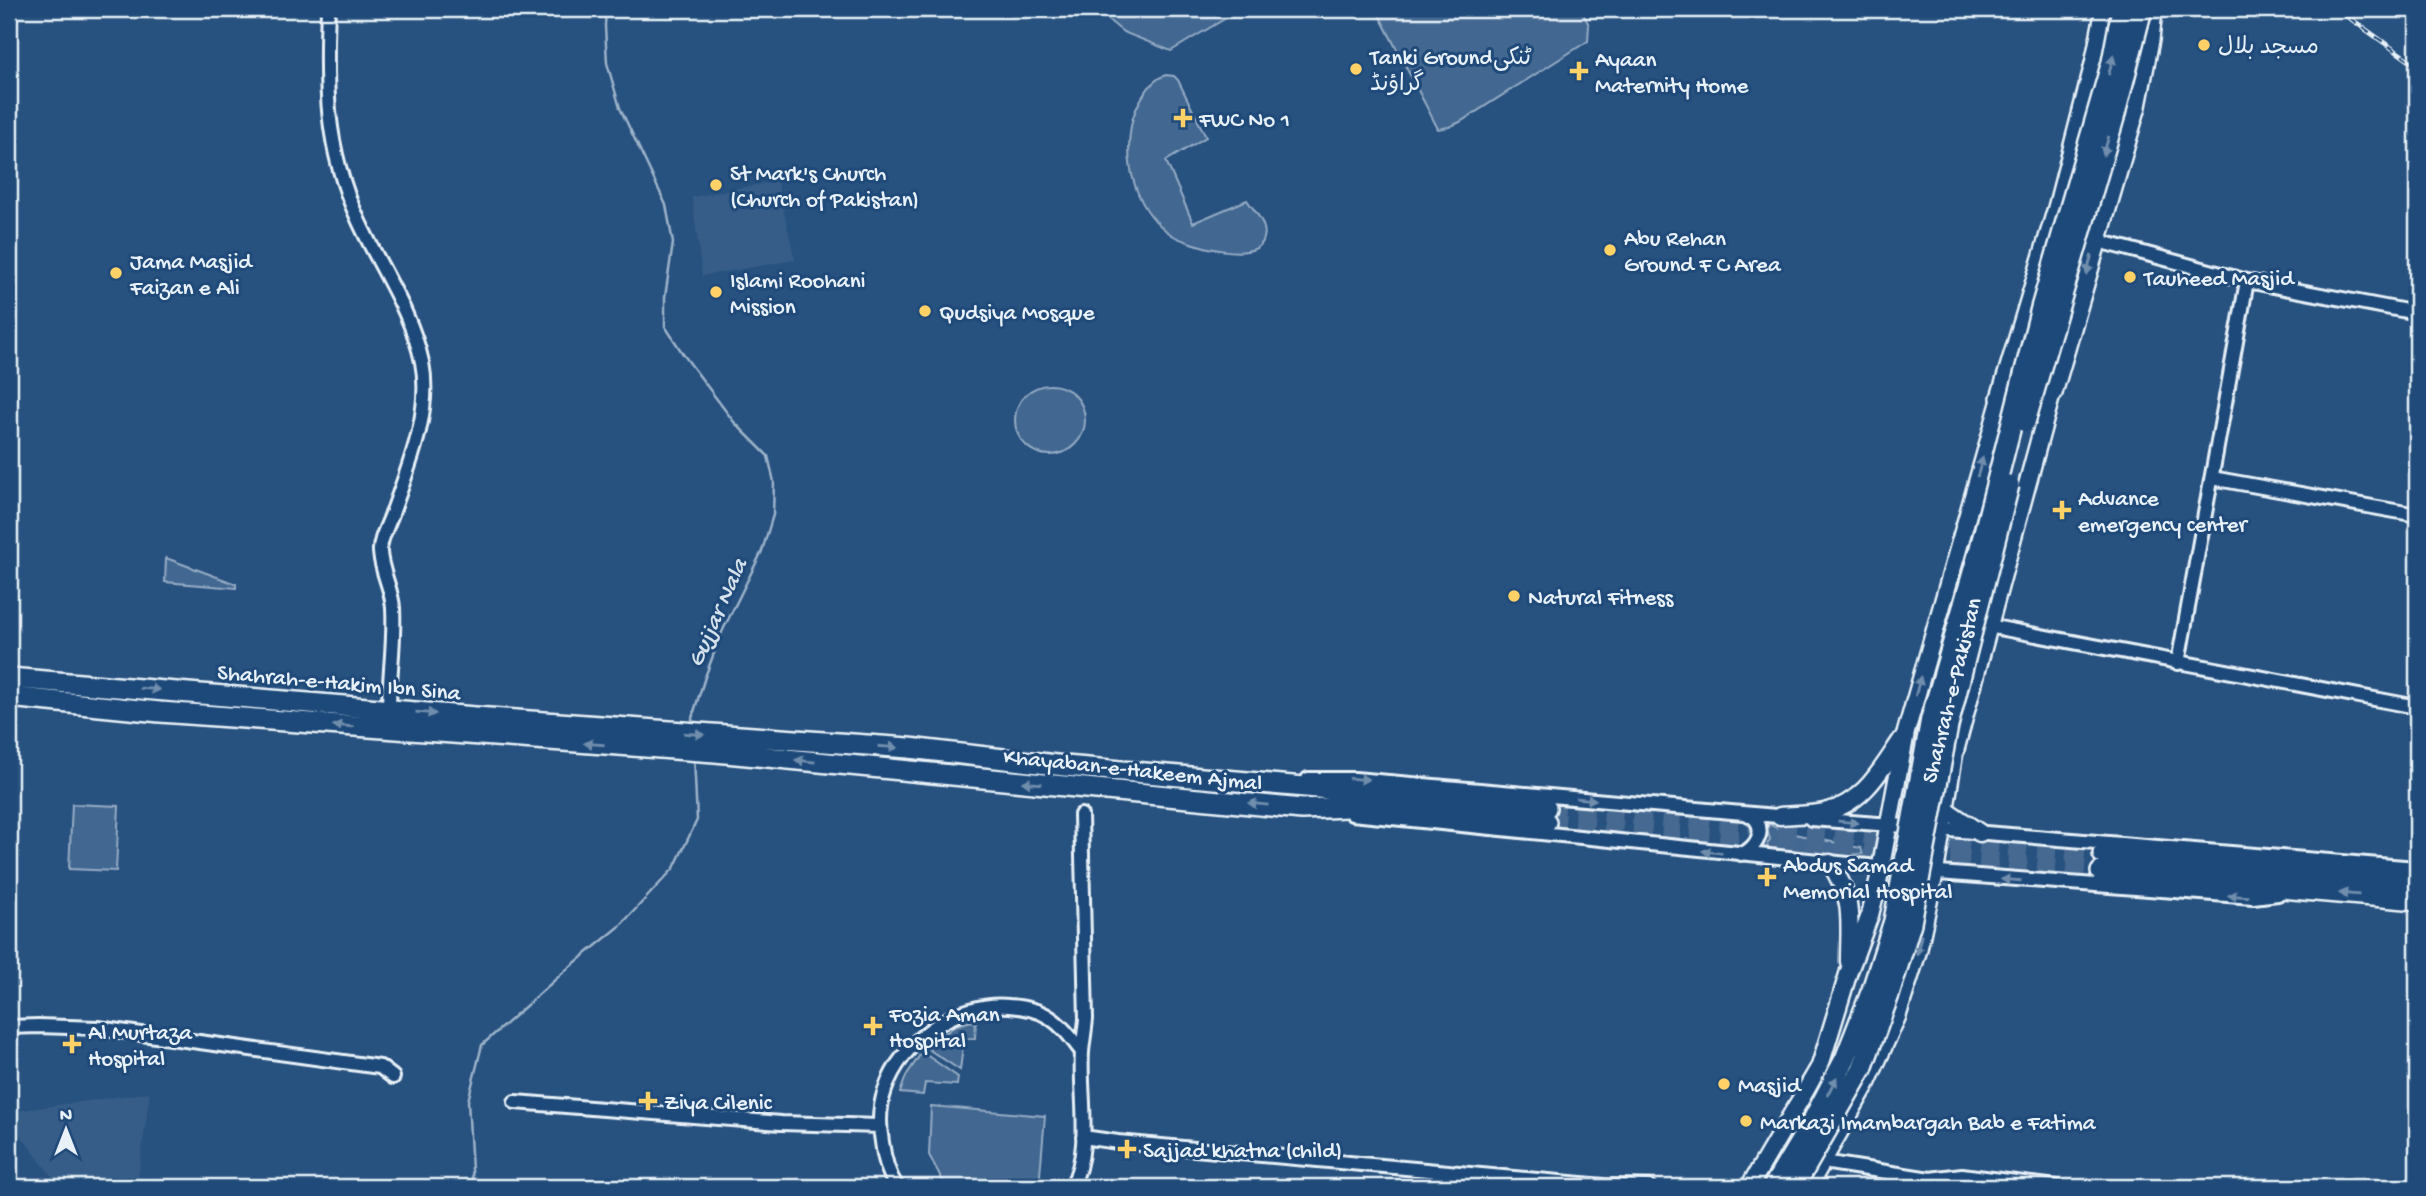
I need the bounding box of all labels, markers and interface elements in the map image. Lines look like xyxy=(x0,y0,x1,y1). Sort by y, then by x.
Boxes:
place label: مسجد بلال xyxy=(2218,35,2319,62)
marker: مسجد بلال xyxy=(2196,37,2212,53)
place label: Tanki Groundٹنکی گراؤنڈ xyxy=(1368,46,1532,99)
place label: Ayaan Maternity Home xyxy=(1595,48,1750,101)
one-way arrow xyxy=(2106,54,2117,76)
marker: Tanki Groundٹنکی گراؤنڈ xyxy=(1348,61,1364,77)
marker: Ayaan Maternity Home xyxy=(1569,61,1589,81)
marker: FWC No 1 xyxy=(1173,108,1193,128)
place label: FWC No 1 xyxy=(1198,108,1290,135)
one-way arrow xyxy=(2100,136,2110,157)
place label: St Mark's Church (Church of Pakistan) xyxy=(730,162,919,215)
marker: St Mark's Church (Church of Pakistan) xyxy=(708,177,724,193)
place label: Abu Rehan Ground F C Area xyxy=(1624,227,1782,280)
marker: Abu Rehan Ground F C Area xyxy=(1602,242,1618,258)
place label: Jama Masjid Faizan e Ali xyxy=(129,250,253,303)
one-way arrow xyxy=(2083,254,2094,276)
marker: Jama Masjid Faizan e Ali xyxy=(108,265,124,281)
place label: Tauheed Masjid xyxy=(2142,267,2295,294)
place label: Islami Roohani Mission xyxy=(730,269,866,322)
marker: Tauheed Masjid xyxy=(2122,269,2138,285)
marker: Islami Roohani Mission xyxy=(708,284,724,300)
place label: Qudsiya Mosque xyxy=(939,301,1096,328)
marker: Qudsiya Mosque xyxy=(917,303,933,319)
one-way arrow xyxy=(1976,457,1986,478)
place label: Advance emergency center xyxy=(2078,487,2249,540)
marker: Advance emergency center xyxy=(2052,500,2072,520)
water label: Gujjar Nala xyxy=(682,553,757,672)
place label: Natural Fitness xyxy=(1528,586,1674,613)
marker: Natural Fitness xyxy=(1506,588,1522,604)
street label: Shahrah-e-Pakistan xyxy=(1917,595,1989,786)
street label: Shahrah-e-Hakim Ibn Sina xyxy=(216,660,463,709)
one-way arrow xyxy=(1913,675,1924,697)
one-way arrow xyxy=(139,684,161,695)
one-way arrow xyxy=(415,707,437,718)
one-way arrow xyxy=(332,720,354,731)
one-way arrow xyxy=(683,728,705,739)
one-way arrow xyxy=(583,738,605,749)
one-way arrow xyxy=(878,741,900,752)
street label: Khayaban-e-Hakeem Ajmal xyxy=(1002,744,1263,799)
one-way arrow xyxy=(794,755,816,766)
one-way arrow xyxy=(1348,774,1370,785)
one-way arrow xyxy=(1020,777,1042,788)
one-way arrow xyxy=(1575,794,1597,805)
one-way arrow xyxy=(1247,799,1269,810)
one-way arrow xyxy=(1837,817,1859,828)
one-way arrow xyxy=(1700,846,1722,857)
place label: Abdus Samad Memorial Hospital xyxy=(1783,854,1953,907)
marker: Abdus Samad Memorial Hospital xyxy=(1757,867,1777,887)
one-way arrow xyxy=(2000,874,2022,885)
one-way arrow xyxy=(2338,888,2360,899)
one-way arrow xyxy=(2227,890,2249,901)
one-way arrow xyxy=(1914,934,1925,956)
place label: Fozia Aman Hospital xyxy=(888,1003,1000,1056)
marker: Fozia Aman Hospital xyxy=(863,1016,883,1036)
place label: Al Murtaza Hospital xyxy=(88,1021,193,1074)
marker: Al Murtaza Hospital xyxy=(62,1034,82,1054)
place label: Masjid xyxy=(1738,1074,1802,1101)
marker: Masjid xyxy=(1716,1076,1732,1092)
one-way arrow xyxy=(1826,1076,1837,1096)
marker: Ziya Cilenic xyxy=(638,1091,658,1111)
place label: Ziya Cilenic xyxy=(664,1091,773,1118)
north arrow xyxy=(32,1094,102,1164)
text: N xyxy=(60,1105,72,1128)
place label: Markazi Imambargah Bab e Fatima xyxy=(1760,1111,2097,1138)
marker: Markazi Imambargah Bab e Fatima xyxy=(1738,1113,1754,1129)
marker: Sajjad khatna (child) xyxy=(1117,1139,1137,1159)
place label: Sajjad khatna (child) xyxy=(1143,1139,1342,1166)

